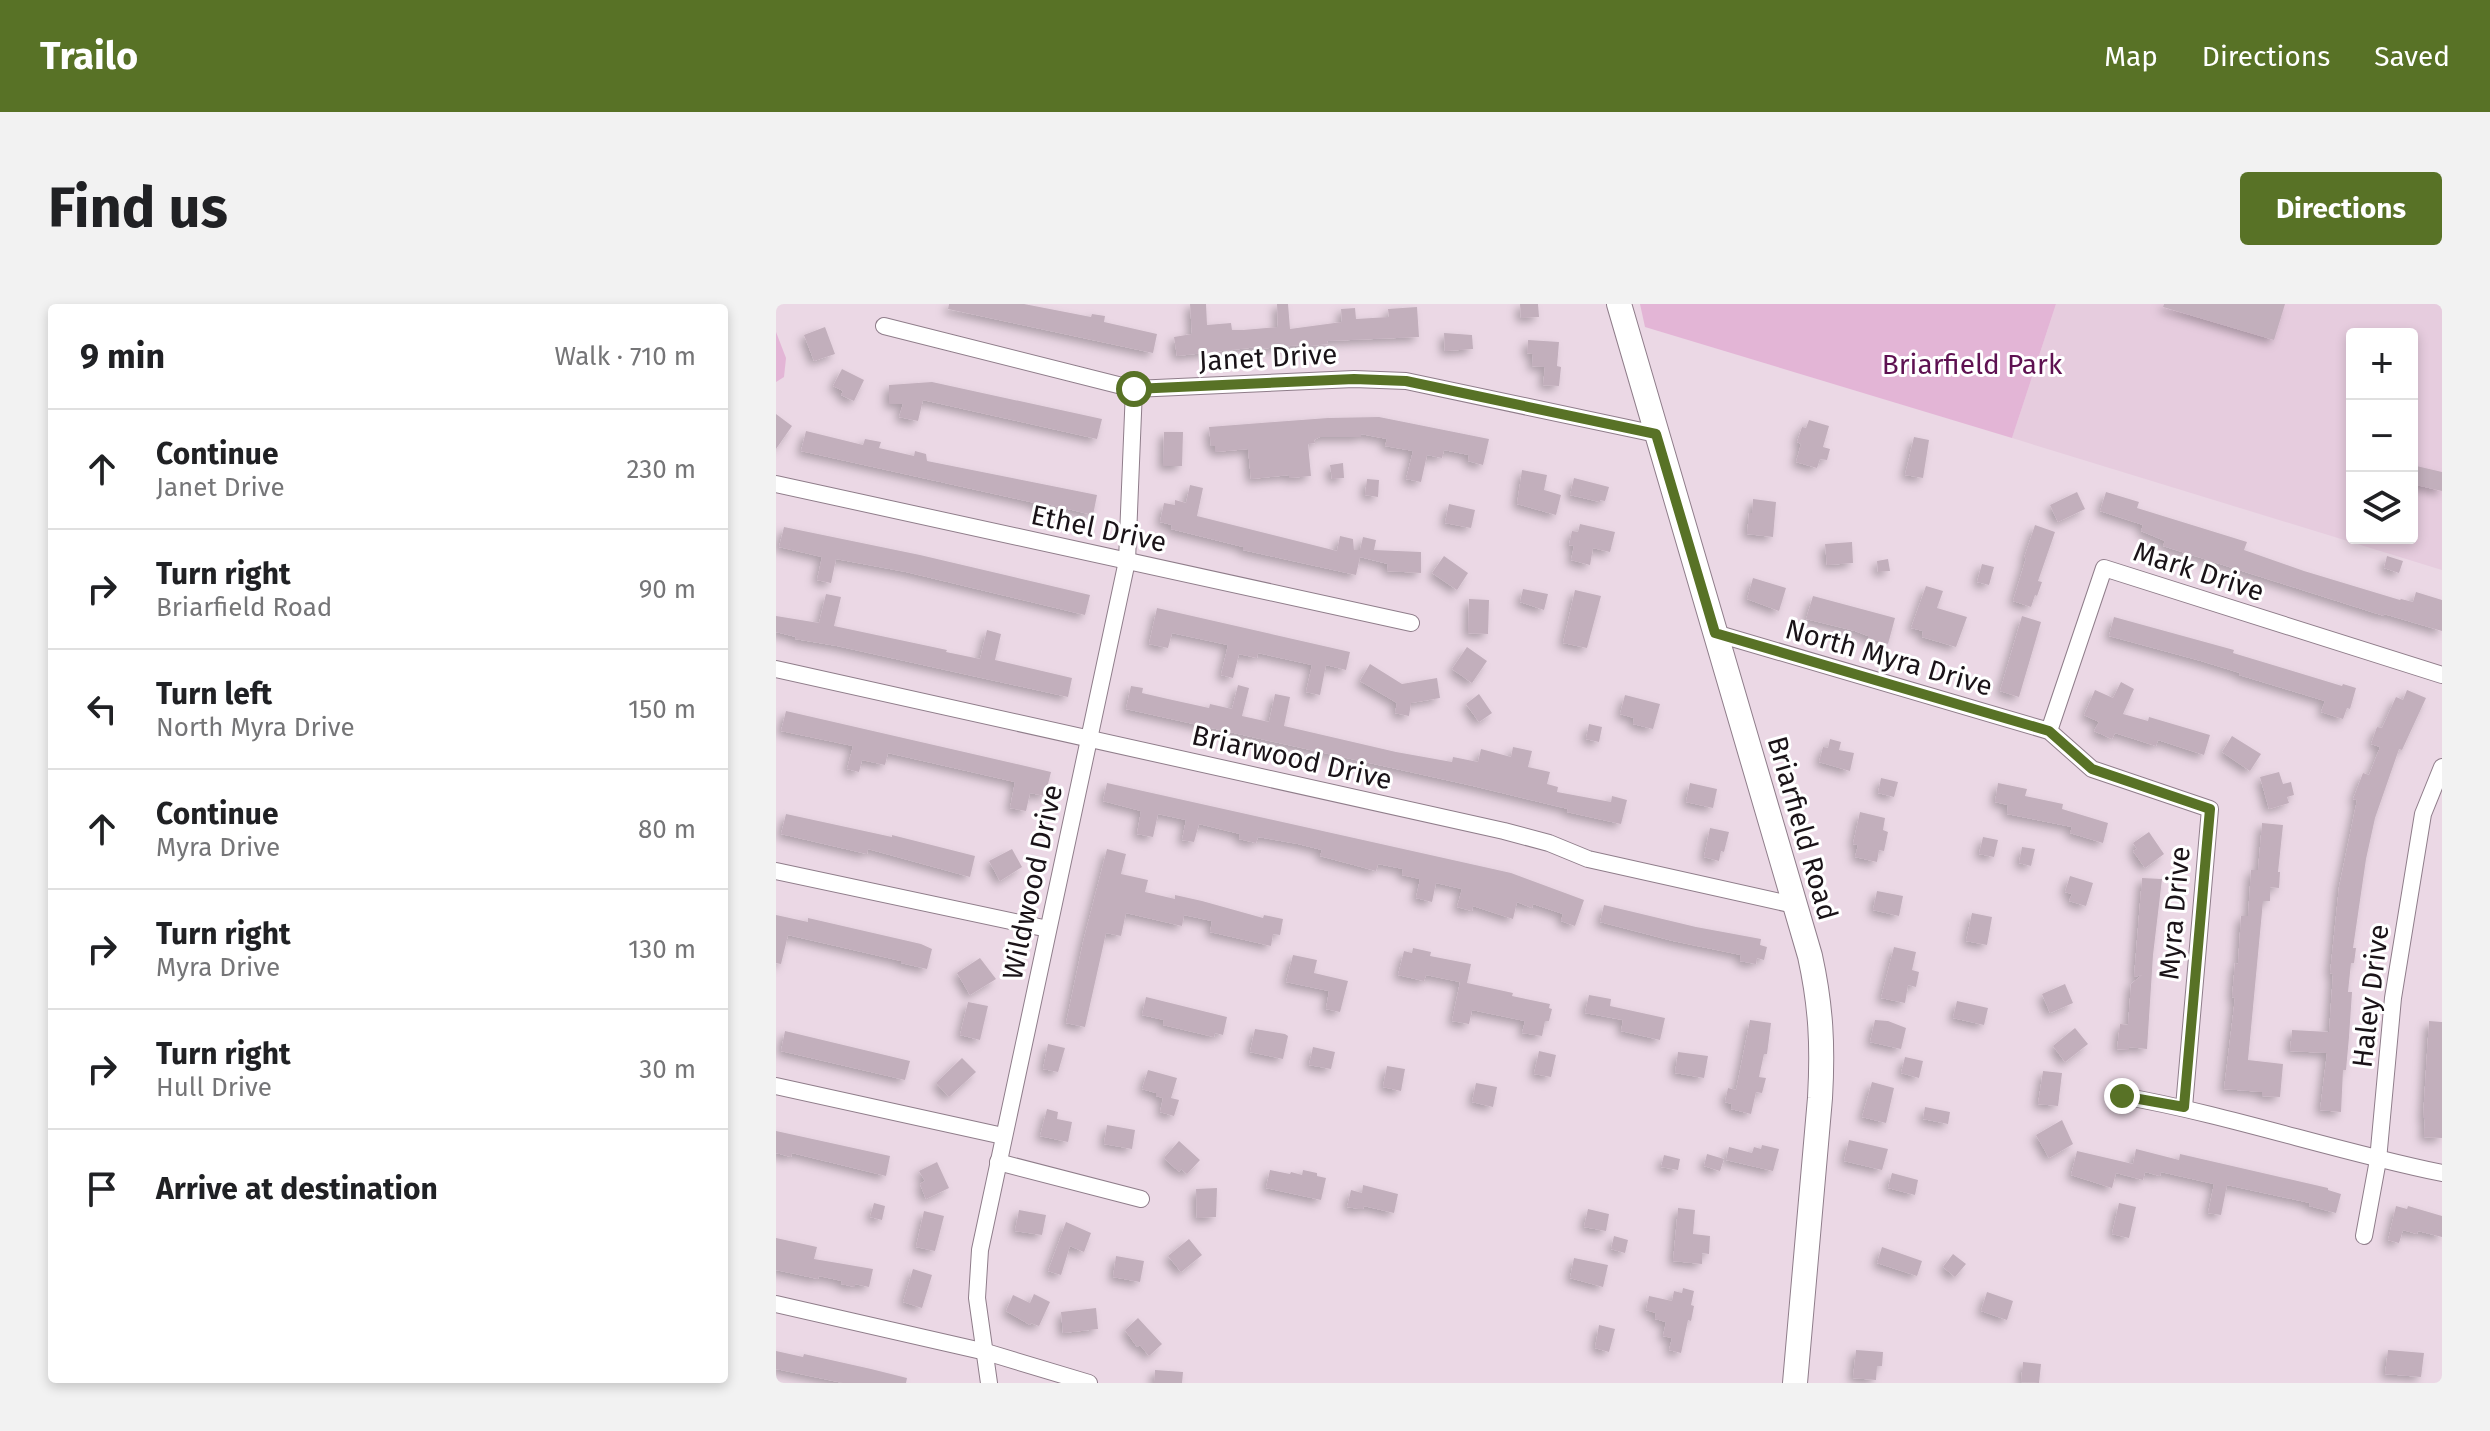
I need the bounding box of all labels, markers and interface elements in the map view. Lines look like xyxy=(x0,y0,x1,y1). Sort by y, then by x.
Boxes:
text: Trailo xyxy=(40,33,138,79)
text: Map xyxy=(2104,40,2158,73)
text: Directions xyxy=(2202,40,2330,73)
text: Saved xyxy=(2374,40,2450,73)
button: Directions xyxy=(2240,172,2442,245)
text: Find us xyxy=(48,175,228,242)
map controls xyxy=(2346,328,2418,544)
button: + xyxy=(2346,328,2418,400)
text: 9 min xyxy=(80,336,165,377)
street label: Janet Drive xyxy=(1198,337,1338,378)
text: Walk · 710 m xyxy=(554,341,696,372)
park label: Briarfield Park xyxy=(1882,348,2063,381)
route start xyxy=(1116,371,1152,407)
button: − xyxy=(2346,400,2418,472)
text: Continue xyxy=(156,436,279,472)
icon: ahead xyxy=(80,447,124,491)
text: 230 m xyxy=(627,454,696,485)
text: Janet Drive xyxy=(156,472,285,503)
button: layers xyxy=(2346,472,2418,544)
street label: Ethel Drive xyxy=(1028,498,1170,559)
street label: Mark Drive xyxy=(2129,535,2268,608)
text: Turn right xyxy=(156,556,291,592)
icon: right xyxy=(80,567,124,611)
text: 90 m xyxy=(639,574,696,605)
text: Briarfield Road xyxy=(156,592,332,623)
street label: North Myra Drive xyxy=(1781,612,1996,703)
text: Turn left xyxy=(156,676,272,712)
icon: left xyxy=(80,687,124,731)
text: 150 m xyxy=(628,694,696,725)
text: North Myra Drive xyxy=(156,712,355,743)
street label: Briarwood Drive xyxy=(1189,718,1395,797)
street label: Briarfield Road xyxy=(1760,732,1845,924)
street label: Wildwood Drive xyxy=(996,782,1069,983)
text: Continue xyxy=(156,796,279,832)
icon: ahead xyxy=(80,807,124,851)
text: 80 m xyxy=(638,814,696,845)
text: Myra Drive xyxy=(156,832,280,863)
street label: Myra Drive xyxy=(2152,845,2197,981)
text: Turn right xyxy=(156,916,291,952)
street label: Haley Drive xyxy=(2345,923,2396,1070)
icon: right xyxy=(80,927,124,971)
text: 130 m xyxy=(628,934,696,965)
text: Myra Drive xyxy=(156,952,280,983)
text: Turn right xyxy=(156,1036,291,1072)
icon: right xyxy=(80,1047,124,1091)
text: 30 m xyxy=(639,1054,696,1085)
text: Hull Drive xyxy=(156,1072,272,1103)
route end xyxy=(2104,1078,2140,1114)
icon: arrive xyxy=(80,1167,124,1211)
text: Arrive at destination xyxy=(156,1171,438,1207)

